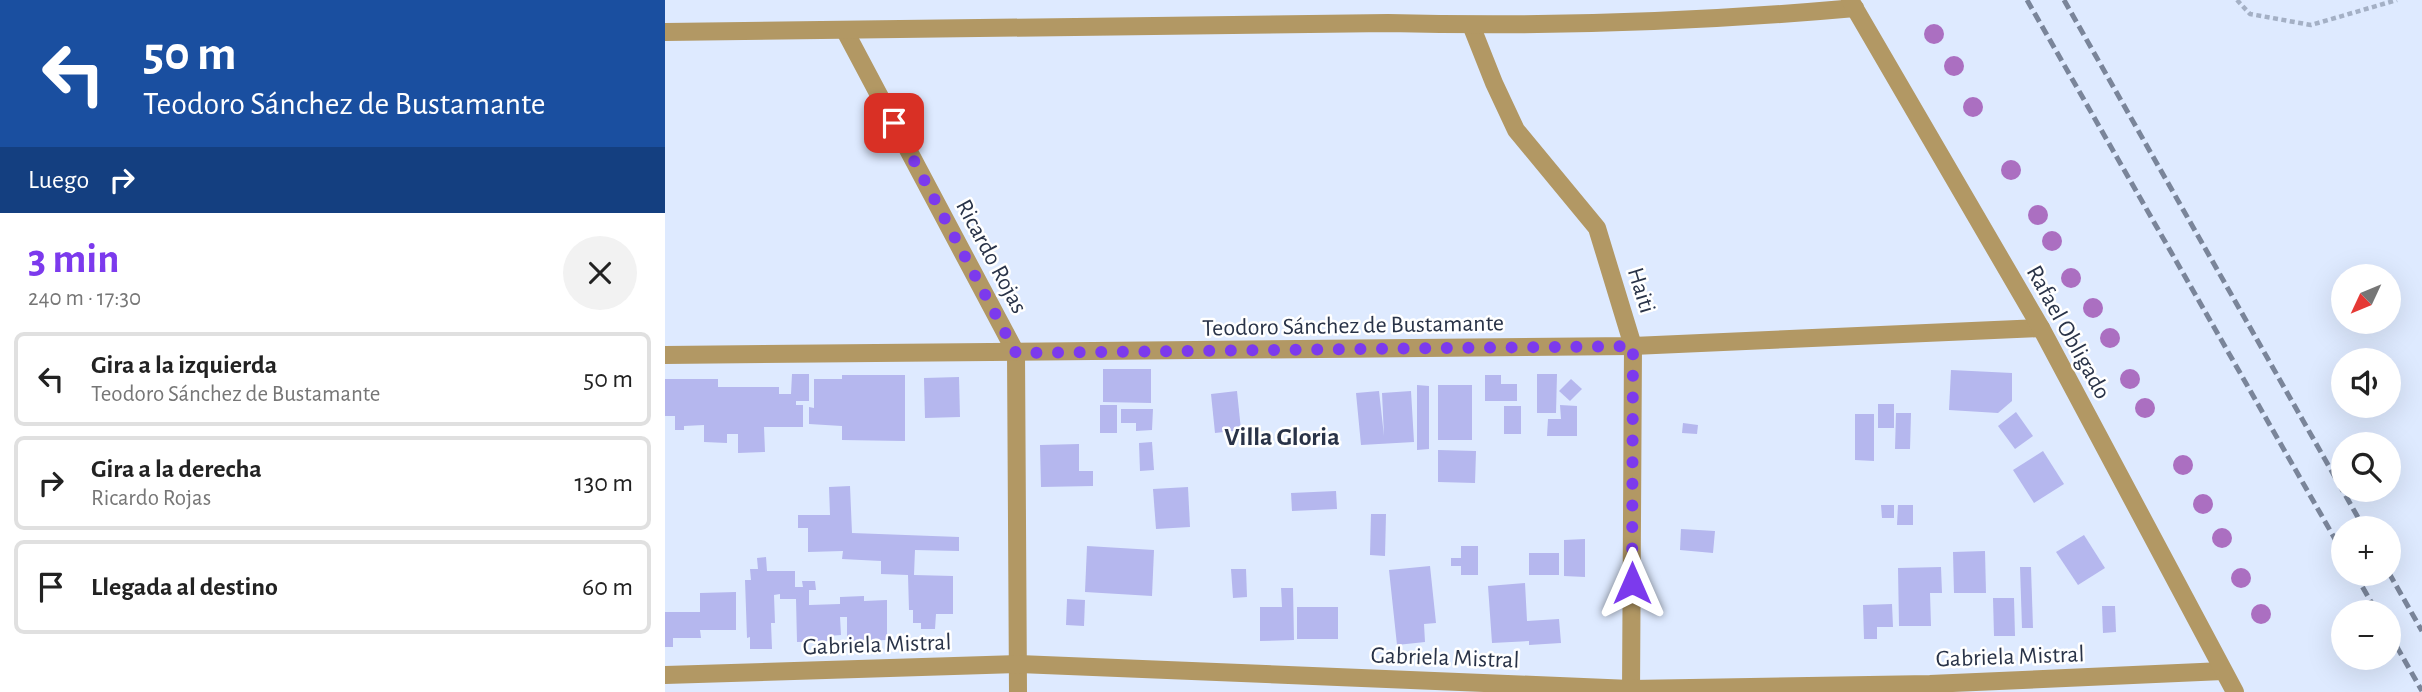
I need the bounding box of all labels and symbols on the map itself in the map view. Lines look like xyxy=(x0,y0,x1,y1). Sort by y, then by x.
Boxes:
pin xyxy=(864,93,924,153)
street label: Ricardo Rojas xyxy=(951,195,1031,317)
street label: Rafael Obligado xyxy=(2022,262,2115,403)
north arrow xyxy=(2331,264,2401,334)
street label: Haiti xyxy=(1623,265,1659,316)
street label: Teodoro Sánchez de Bustamante xyxy=(1202,311,1504,341)
district label: Villa Gloria xyxy=(1224,424,1340,450)
position arrow xyxy=(1595,546,1669,620)
street label: Gabriela Mistral xyxy=(802,630,952,660)
street label: Gabriela Mistral xyxy=(1935,642,2085,672)
street label: Gabriela Mistral xyxy=(1370,643,1520,673)

